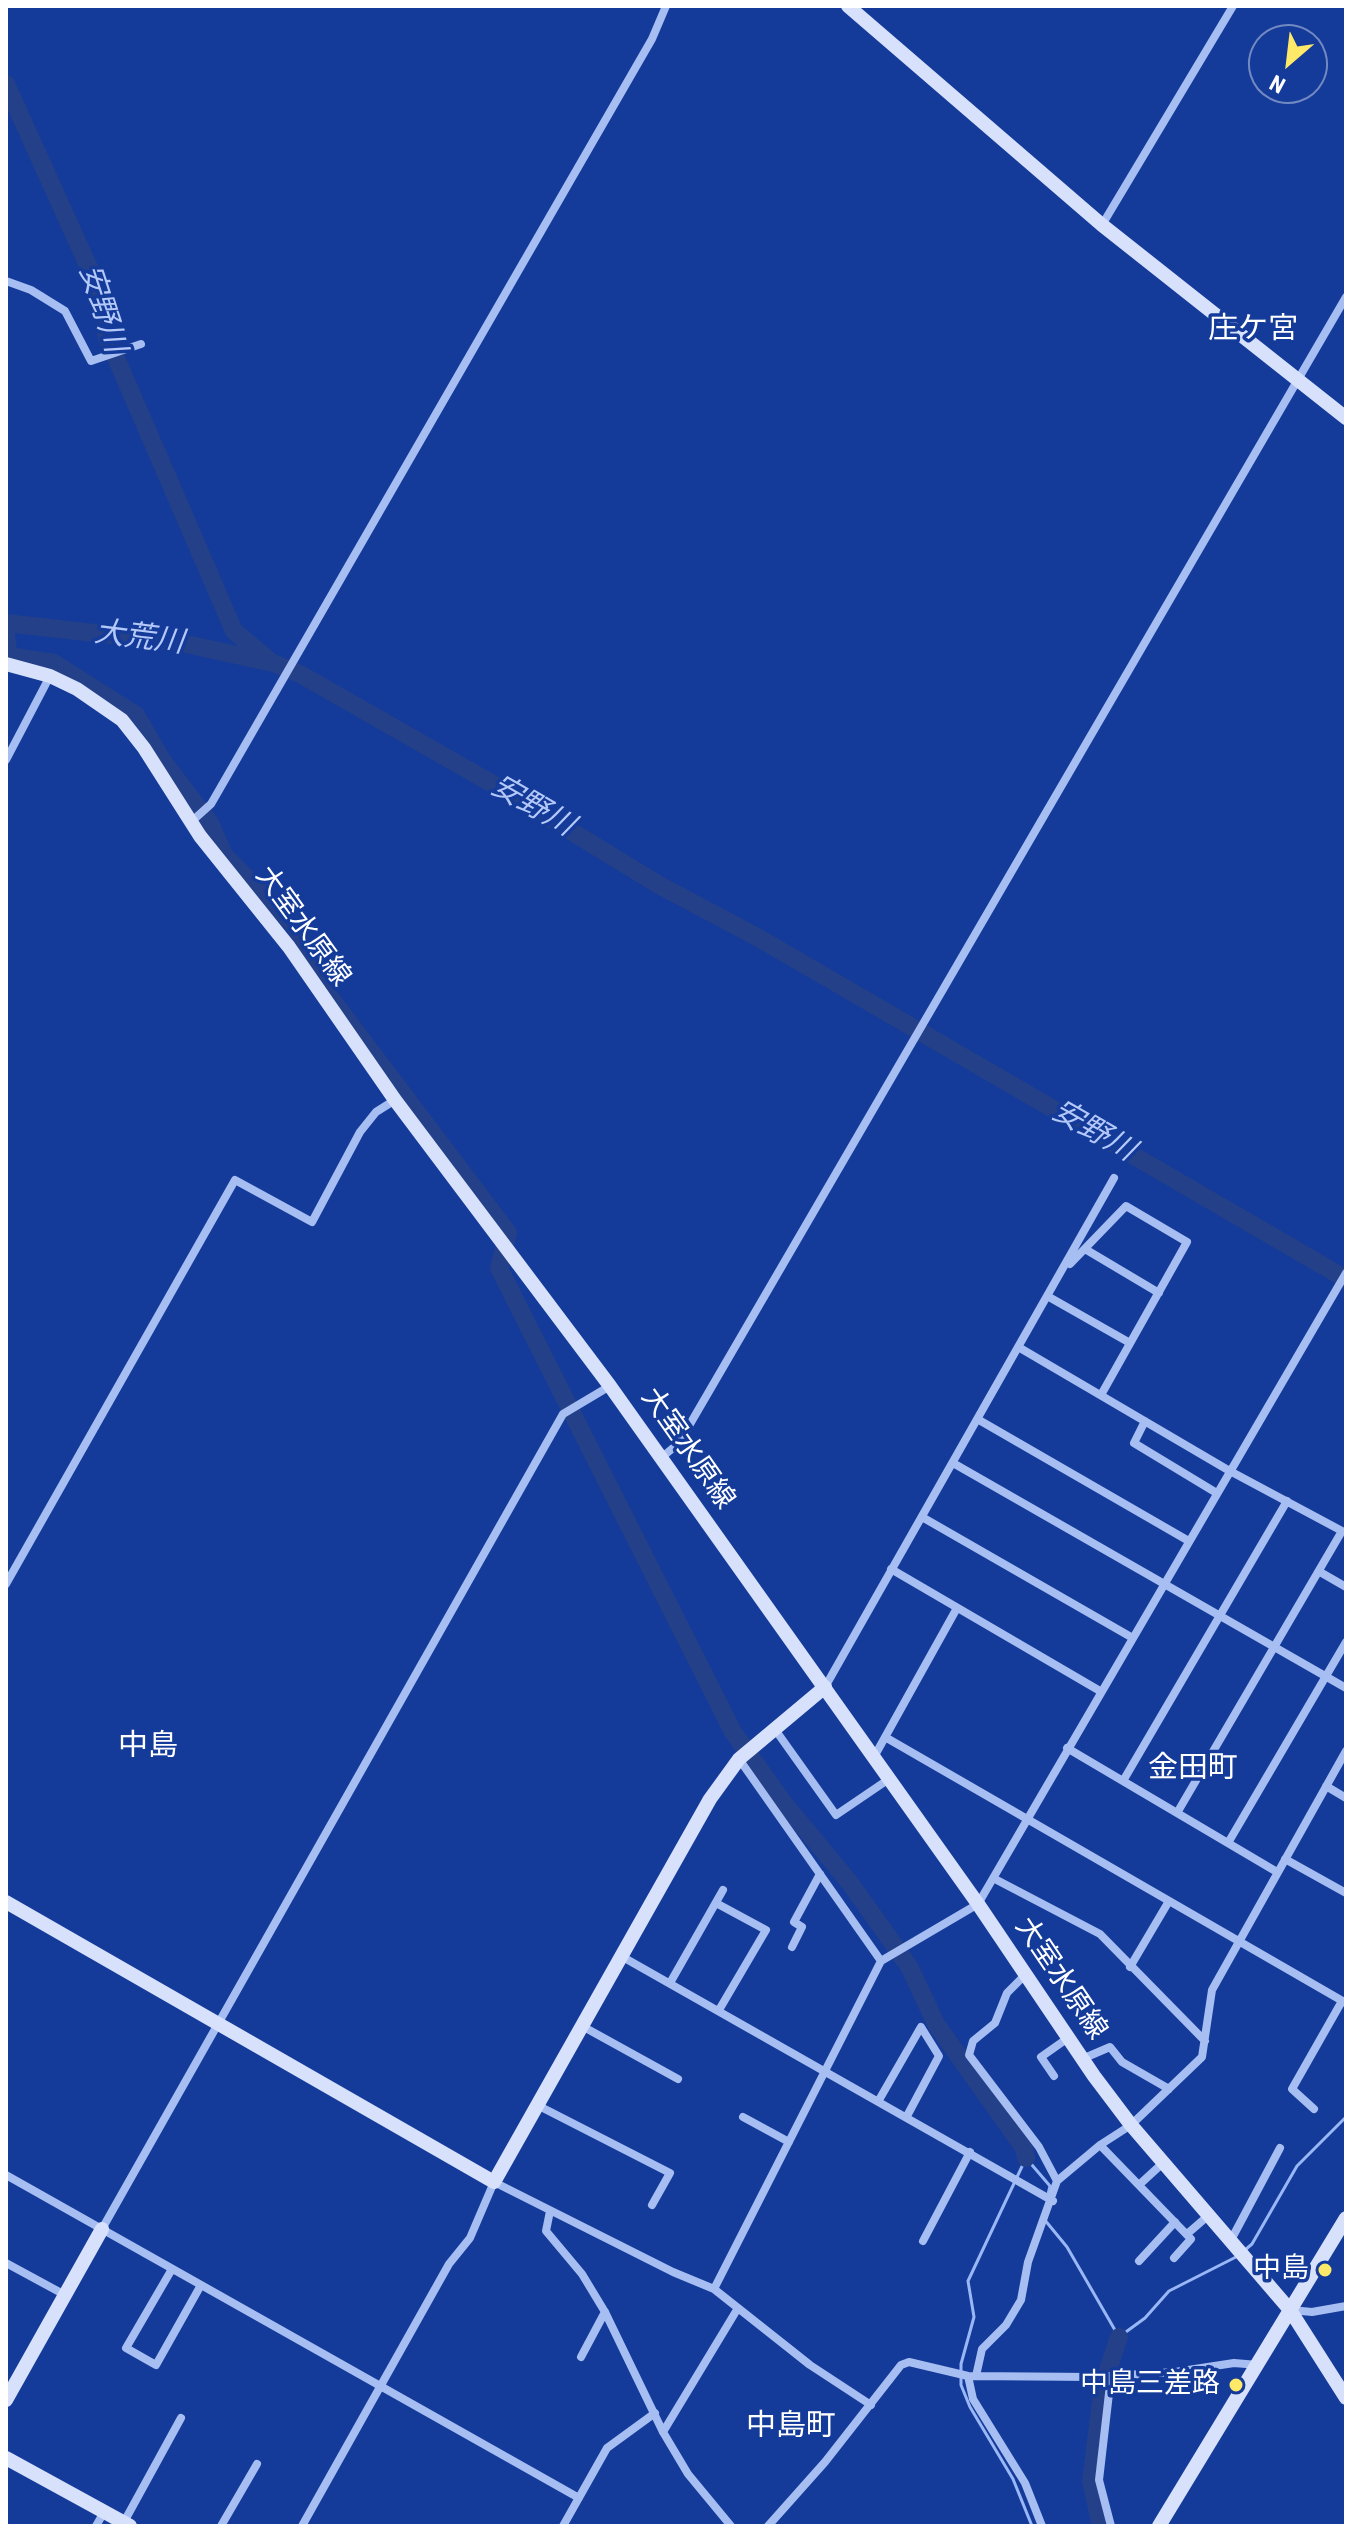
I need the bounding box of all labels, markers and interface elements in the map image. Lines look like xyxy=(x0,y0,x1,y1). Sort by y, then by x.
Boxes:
north arrow xyxy=(1248,24,1328,104)
text: N xyxy=(1266,70,1289,98)
water label: 安野川 xyxy=(70,261,132,357)
district label: 庄ケ宮 xyxy=(1208,312,1298,348)
water label: 大荒川 xyxy=(92,616,186,662)
water label: 安野川 xyxy=(484,769,580,845)
street label: 大室水原線 xyxy=(247,860,357,994)
water label: 安野川 xyxy=(1045,1094,1141,1170)
street label: 大室水原線 xyxy=(633,1382,741,1516)
district label: 中島 xyxy=(118,1729,178,1765)
district label: 金田町 xyxy=(1148,1751,1238,1787)
street label: 大室水原線 xyxy=(1007,1912,1113,2046)
place label: 中島 xyxy=(1253,2253,1309,2287)
marker: 中島 xyxy=(1316,2261,1334,2279)
place label: 中島三差路 xyxy=(1080,2368,1220,2402)
marker: 中島三差路 xyxy=(1227,2376,1245,2394)
district label: 中島町 xyxy=(746,2409,836,2445)

